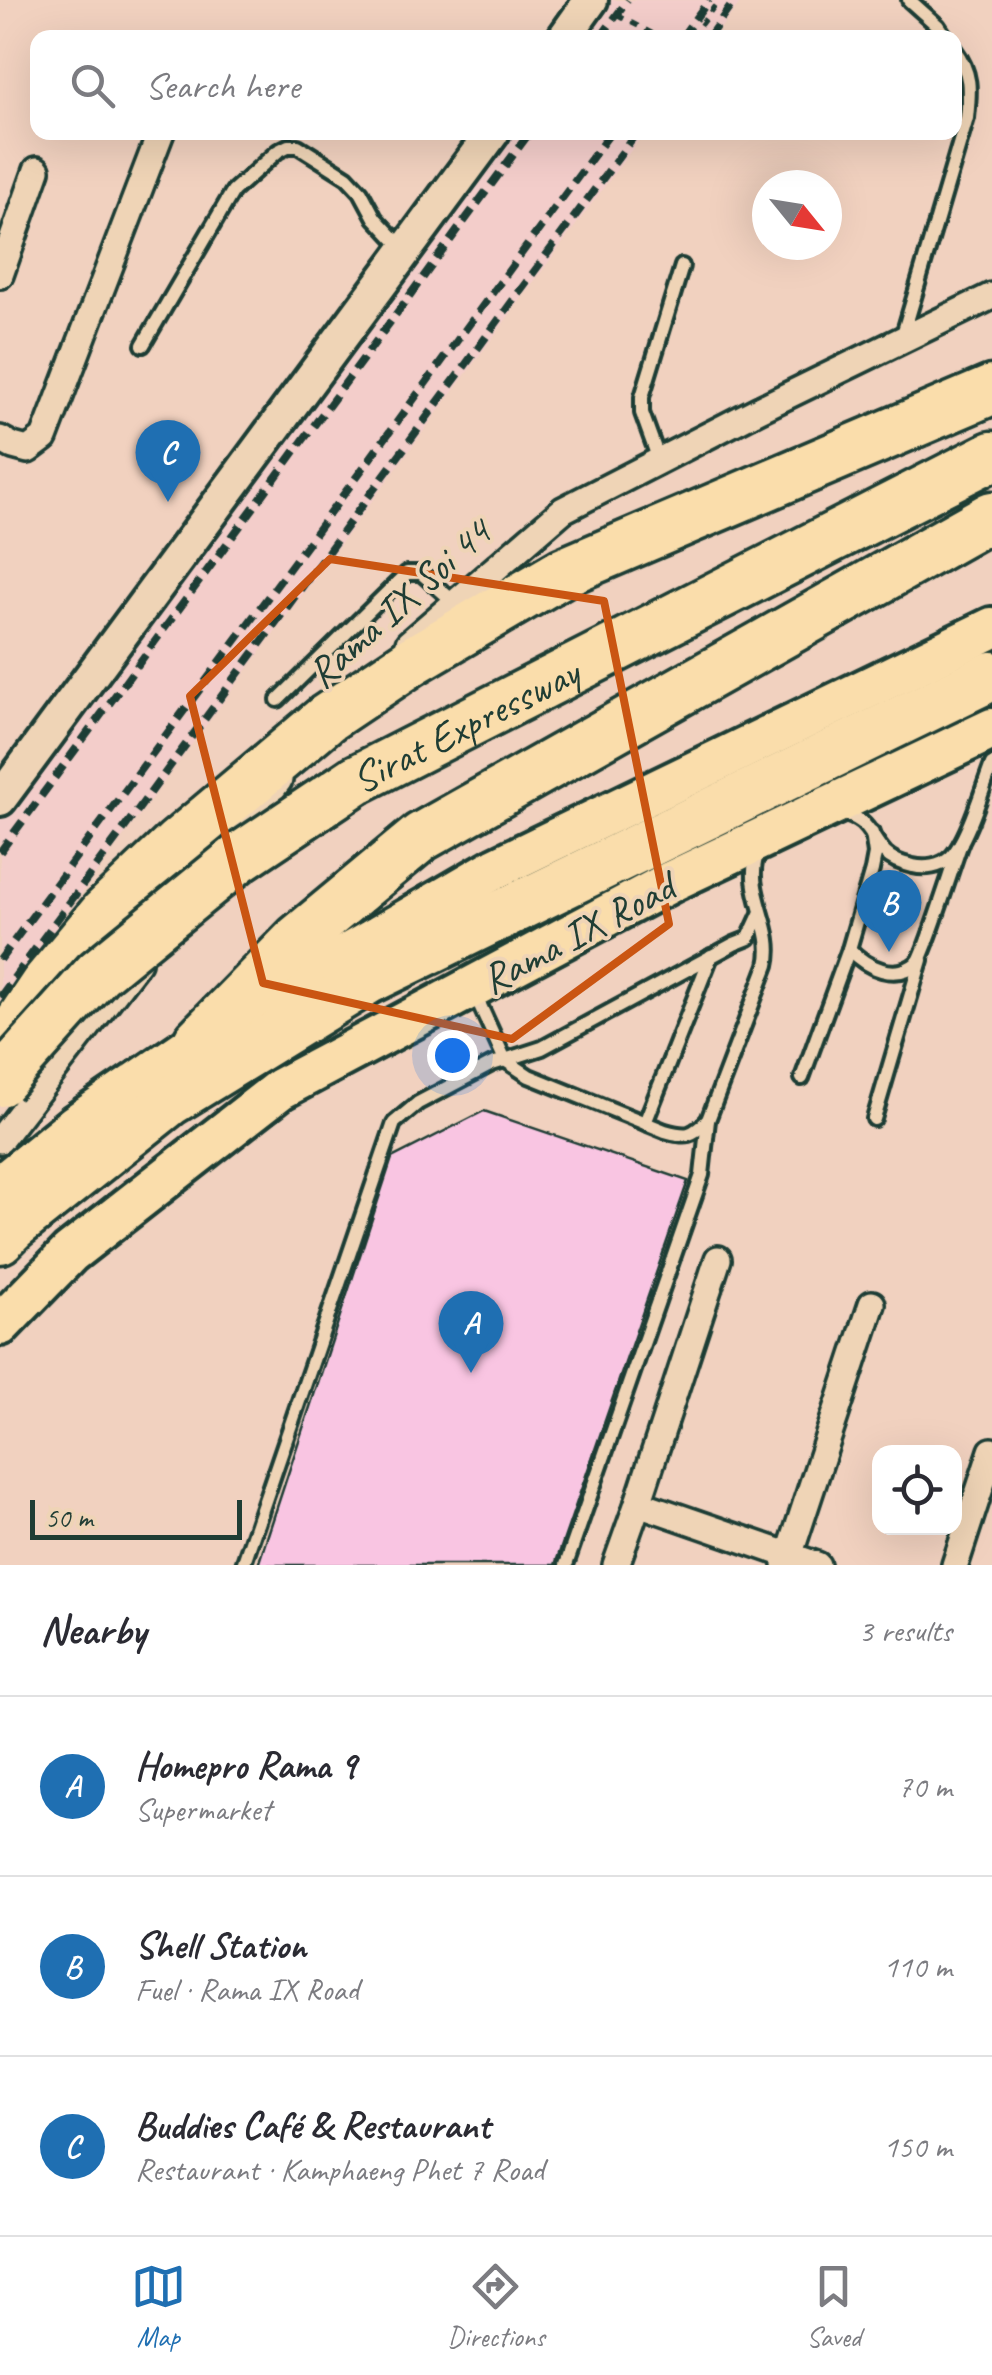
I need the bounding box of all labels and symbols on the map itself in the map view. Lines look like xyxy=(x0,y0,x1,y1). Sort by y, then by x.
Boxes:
north arrow xyxy=(752,170,842,260)
pin: C xyxy=(136,420,200,502)
street label: Rama IX Soi 44 xyxy=(296,504,505,700)
street label: Sirat Expressway xyxy=(343,644,591,806)
street label: Rama IX Road xyxy=(472,857,689,1006)
pin: B xyxy=(856,870,922,952)
your location xyxy=(427,1030,478,1081)
pin: A xyxy=(438,1290,504,1373)
scale bar xyxy=(30,1495,242,1540)

